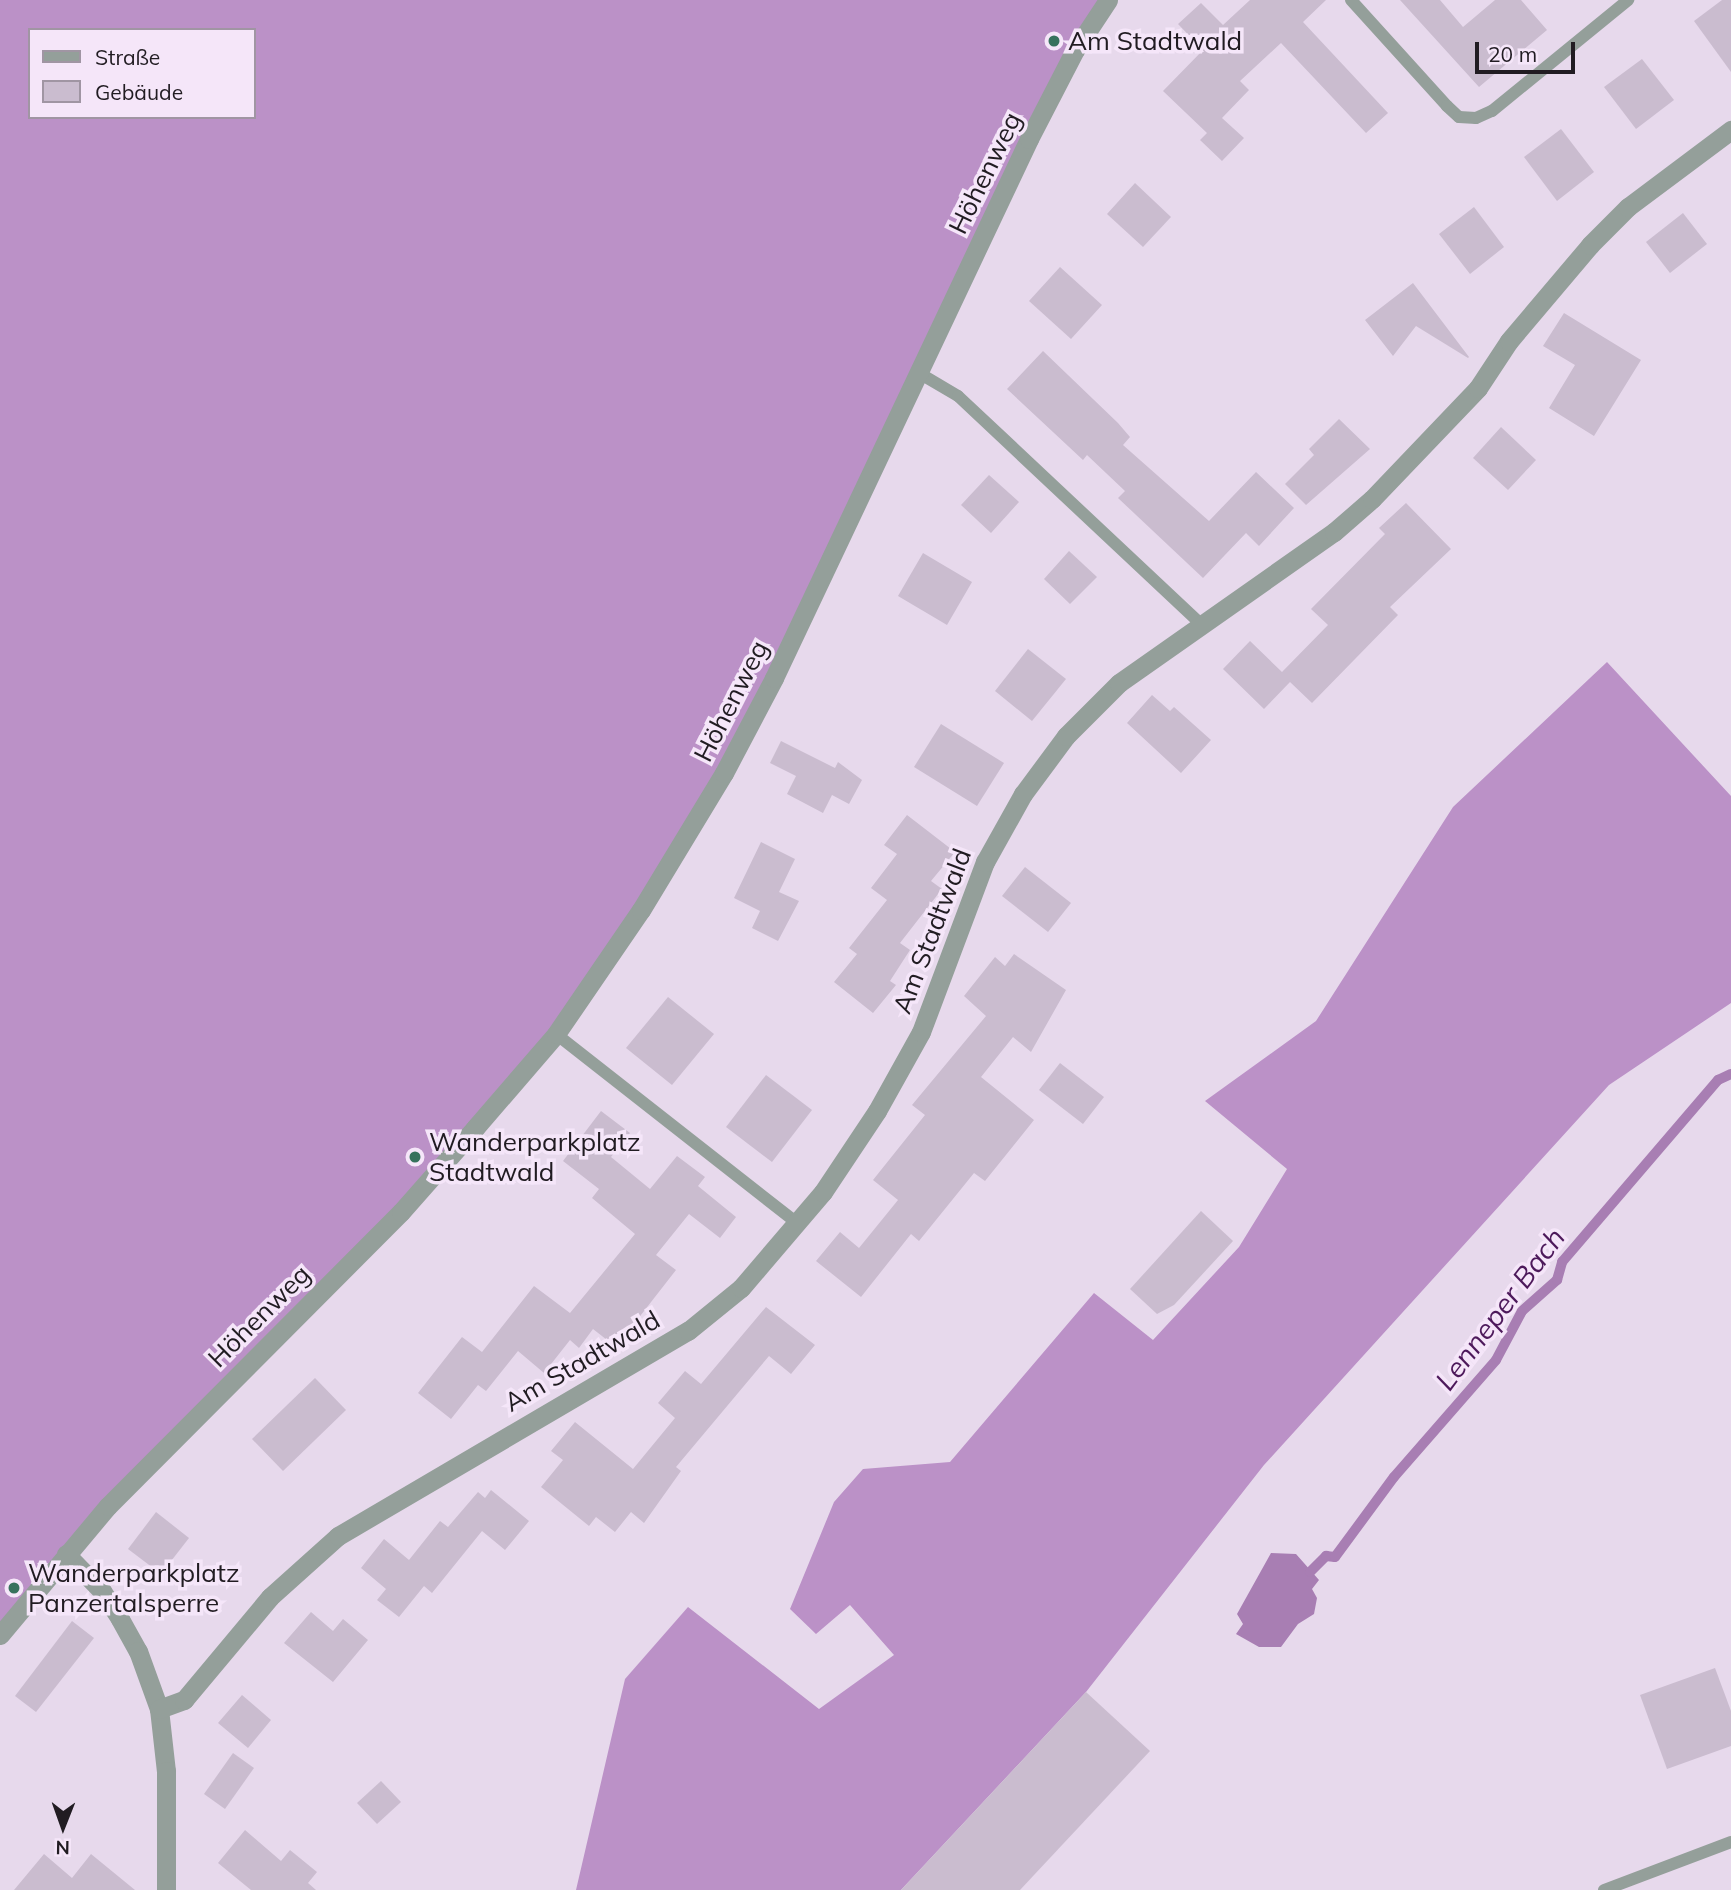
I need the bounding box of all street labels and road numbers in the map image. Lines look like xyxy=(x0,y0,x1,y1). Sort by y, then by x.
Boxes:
street label: Höhenweg xyxy=(942,107,1028,239)
street label: Höhenweg xyxy=(687,635,775,767)
street label: Am Stadtwald xyxy=(886,844,978,1018)
street label: Höhenweg xyxy=(201,1258,317,1374)
street label: Am Stadtwald xyxy=(499,1304,665,1418)

